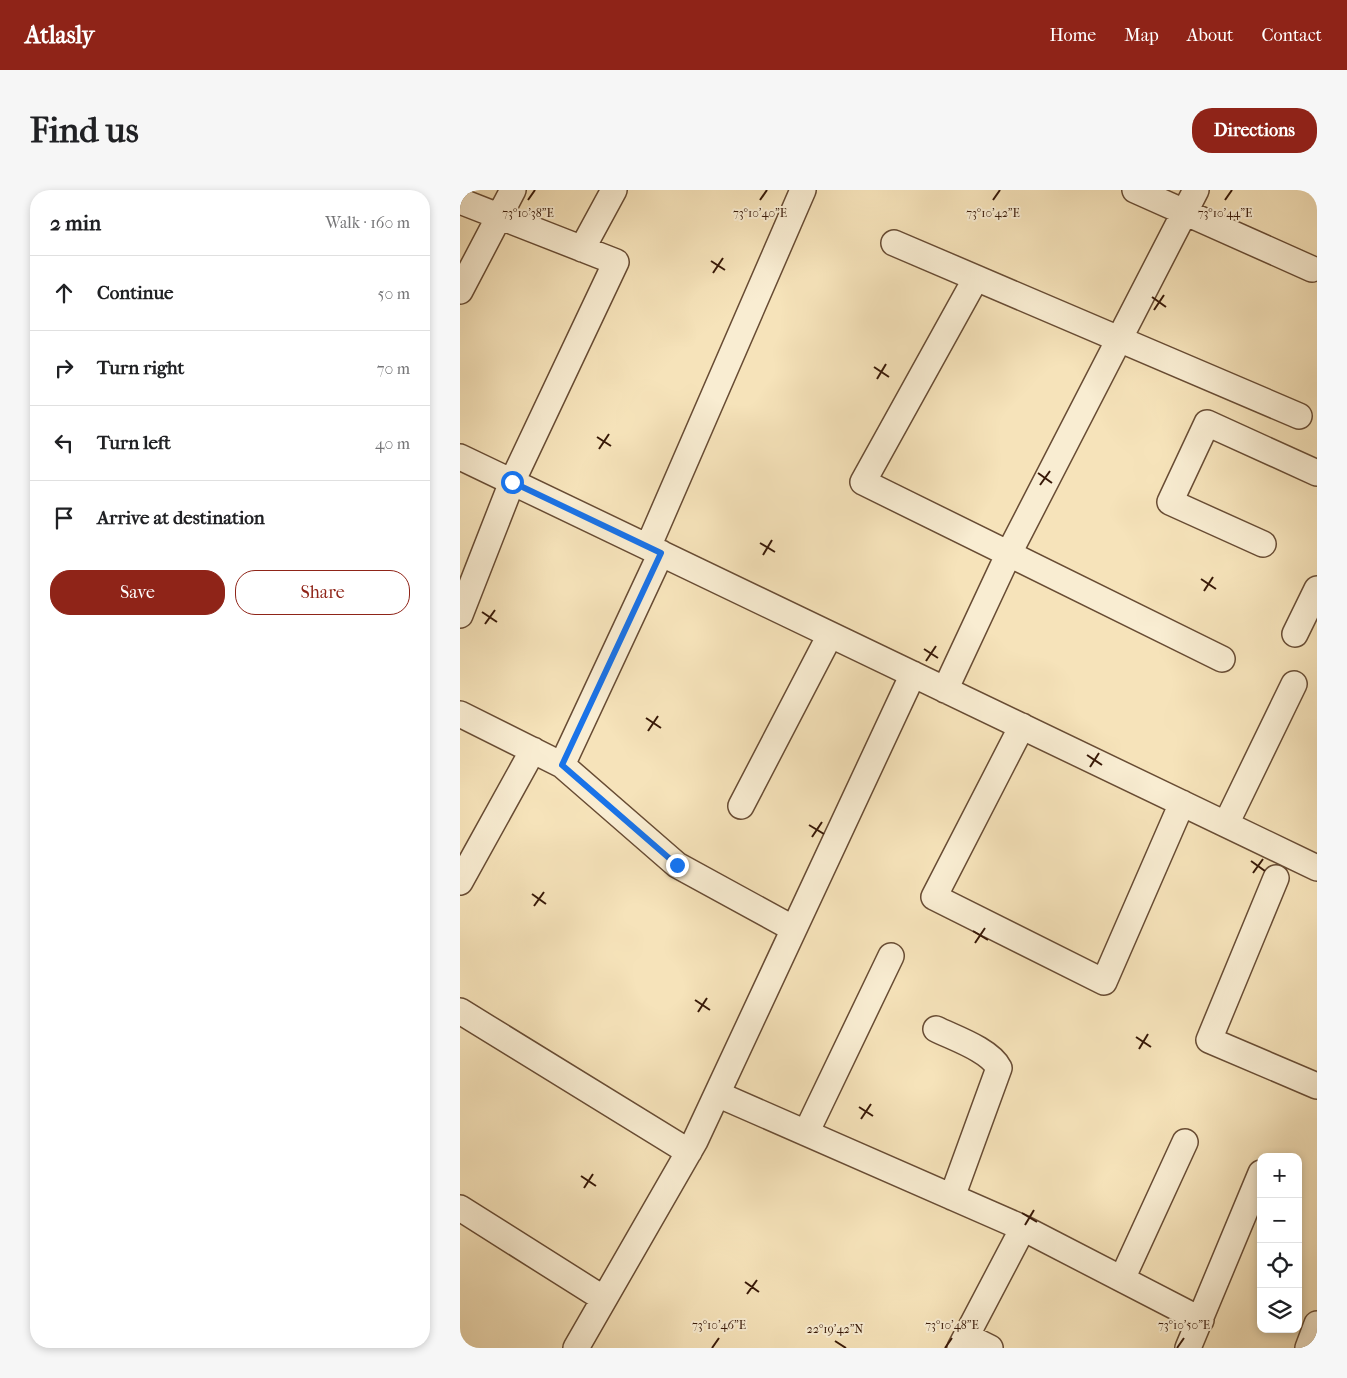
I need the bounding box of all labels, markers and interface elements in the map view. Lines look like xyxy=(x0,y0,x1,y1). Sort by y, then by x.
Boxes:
text: Atlasly xyxy=(25,21,94,49)
text: Home xyxy=(1049,25,1096,46)
text: Map xyxy=(1124,25,1159,46)
text: About xyxy=(1187,25,1233,46)
text: Contact xyxy=(1261,25,1322,46)
button: Directions xyxy=(1192,108,1317,153)
text: Find us xyxy=(30,110,139,151)
text: 73°10'38"E xyxy=(502,206,554,220)
text: 73°10'40"E xyxy=(733,206,787,220)
text: 73°10'42"E xyxy=(966,206,1020,220)
text: 73°10'44"E xyxy=(1198,206,1252,220)
text: 2 min xyxy=(50,211,101,235)
text: Walk · 160 m xyxy=(325,213,410,232)
icon: ahead xyxy=(50,279,78,307)
text: Continue xyxy=(97,282,173,304)
text: 50 m xyxy=(378,284,410,303)
icon: right xyxy=(50,354,78,382)
text: Turn right xyxy=(97,357,184,379)
text: 70 m xyxy=(377,359,410,378)
icon: left xyxy=(50,429,78,457)
text: Turn left xyxy=(97,432,171,454)
text: 40 m xyxy=(375,434,410,453)
route start xyxy=(501,471,524,494)
icon: arrive xyxy=(50,504,78,532)
text: Arrive at destination xyxy=(97,507,265,529)
button: Save xyxy=(50,570,225,615)
button: Share xyxy=(235,570,410,615)
route end xyxy=(666,854,689,877)
map controls xyxy=(1257,1153,1302,1333)
button: + xyxy=(1257,1153,1302,1198)
button: − xyxy=(1257,1198,1302,1243)
button: locate xyxy=(1257,1243,1302,1288)
button: layers xyxy=(1257,1288,1302,1333)
text: 73°10'46"E xyxy=(692,1318,746,1332)
text: 73°10'48"E xyxy=(925,1318,979,1332)
text: 73°10'50"E xyxy=(1158,1318,1210,1332)
text: 22°19'42"N xyxy=(807,1322,863,1336)

